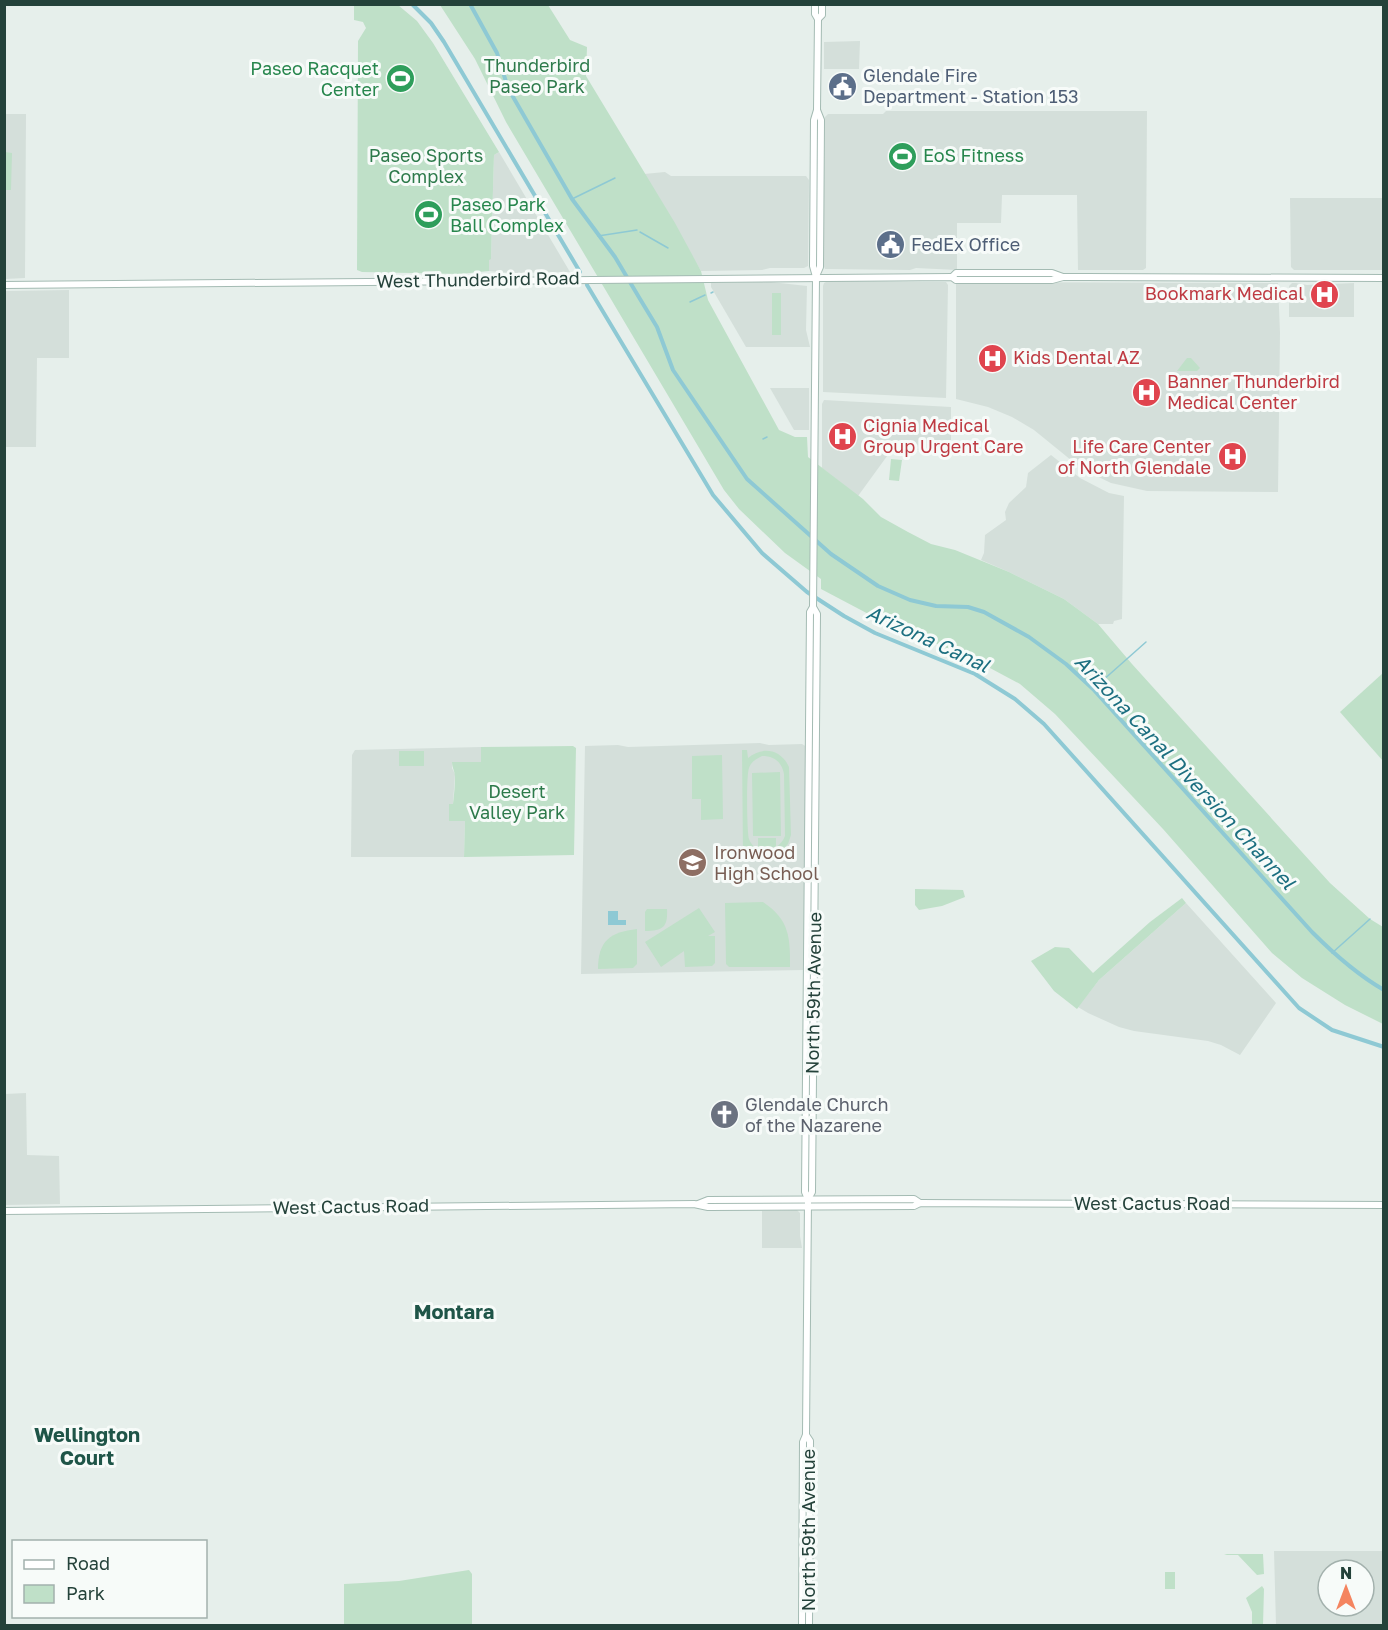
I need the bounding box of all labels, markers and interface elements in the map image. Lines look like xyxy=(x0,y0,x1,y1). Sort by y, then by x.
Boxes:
park label: Thunderbird Paseo Park xyxy=(484,54,590,97)
place label: Paseo Racquet Center xyxy=(250,57,379,100)
sports icon: Paseo Racquet Center xyxy=(384,63,416,95)
place label: Glendale Fire Department - Station 153 xyxy=(863,64,1079,107)
public building icon: Glendale Fire Department - Station 153 xyxy=(826,70,858,102)
sports icon: EoS Fitness xyxy=(886,140,918,172)
park label: Paseo Sports Complex xyxy=(369,144,483,187)
place label: EoS Fitness xyxy=(923,144,1024,166)
place label: Paseo Park Ball Complex xyxy=(450,193,564,236)
sports icon: Paseo Park Ball Complex xyxy=(413,199,445,231)
public building icon: FedEx Office xyxy=(874,229,906,261)
place label: FedEx Office xyxy=(911,233,1020,255)
street label: West Thunderbird Road xyxy=(376,266,580,292)
hospital icon: Bookmark Medical xyxy=(1309,278,1341,310)
place label: Bookmark Medical xyxy=(1145,282,1304,304)
hospital icon: Kids Dental AZ xyxy=(976,342,1008,374)
place label: Kids Dental AZ xyxy=(1013,346,1140,368)
place label: Banner Thunderbird Medical Center xyxy=(1167,370,1340,413)
hospital icon: Banner Thunderbird Medical Center xyxy=(1130,376,1162,408)
place label: Cignia Medical Group Urgent Care xyxy=(863,414,1024,457)
hospital icon: Cignia Medical Group Urgent Care xyxy=(826,420,858,452)
place label: Life Care Center of North Glendale xyxy=(1058,435,1211,478)
hospital icon: Life Care Center of North Glendale xyxy=(1216,441,1248,473)
water label: Arizona Canal xyxy=(863,599,994,677)
water label: Arizona Canal Diversion Channel xyxy=(1071,649,1301,894)
park label: Desert Valley Park xyxy=(469,780,565,823)
place label: Ironwood High School xyxy=(714,841,819,884)
school or university icon: Ironwood High School xyxy=(677,847,709,879)
street label: North 59th Avenue xyxy=(801,912,825,1074)
place label: Glendale Church of the Nazarene xyxy=(745,1093,888,1136)
church icon: Glendale Church of the Nazarene xyxy=(708,1099,740,1131)
street label: West Cactus Road xyxy=(1074,1192,1230,1214)
street label: West Cactus Road xyxy=(272,1194,430,1218)
district label: Montara xyxy=(414,1299,494,1323)
district label: Wellington Court xyxy=(34,1422,140,1469)
street label: North 59th Avenue xyxy=(797,1449,819,1611)
legend xyxy=(12,1540,207,1618)
text: Road xyxy=(66,1552,110,1574)
north arrow xyxy=(1316,1558,1376,1618)
text: N xyxy=(1340,1563,1352,1583)
text: Park xyxy=(66,1582,105,1604)

